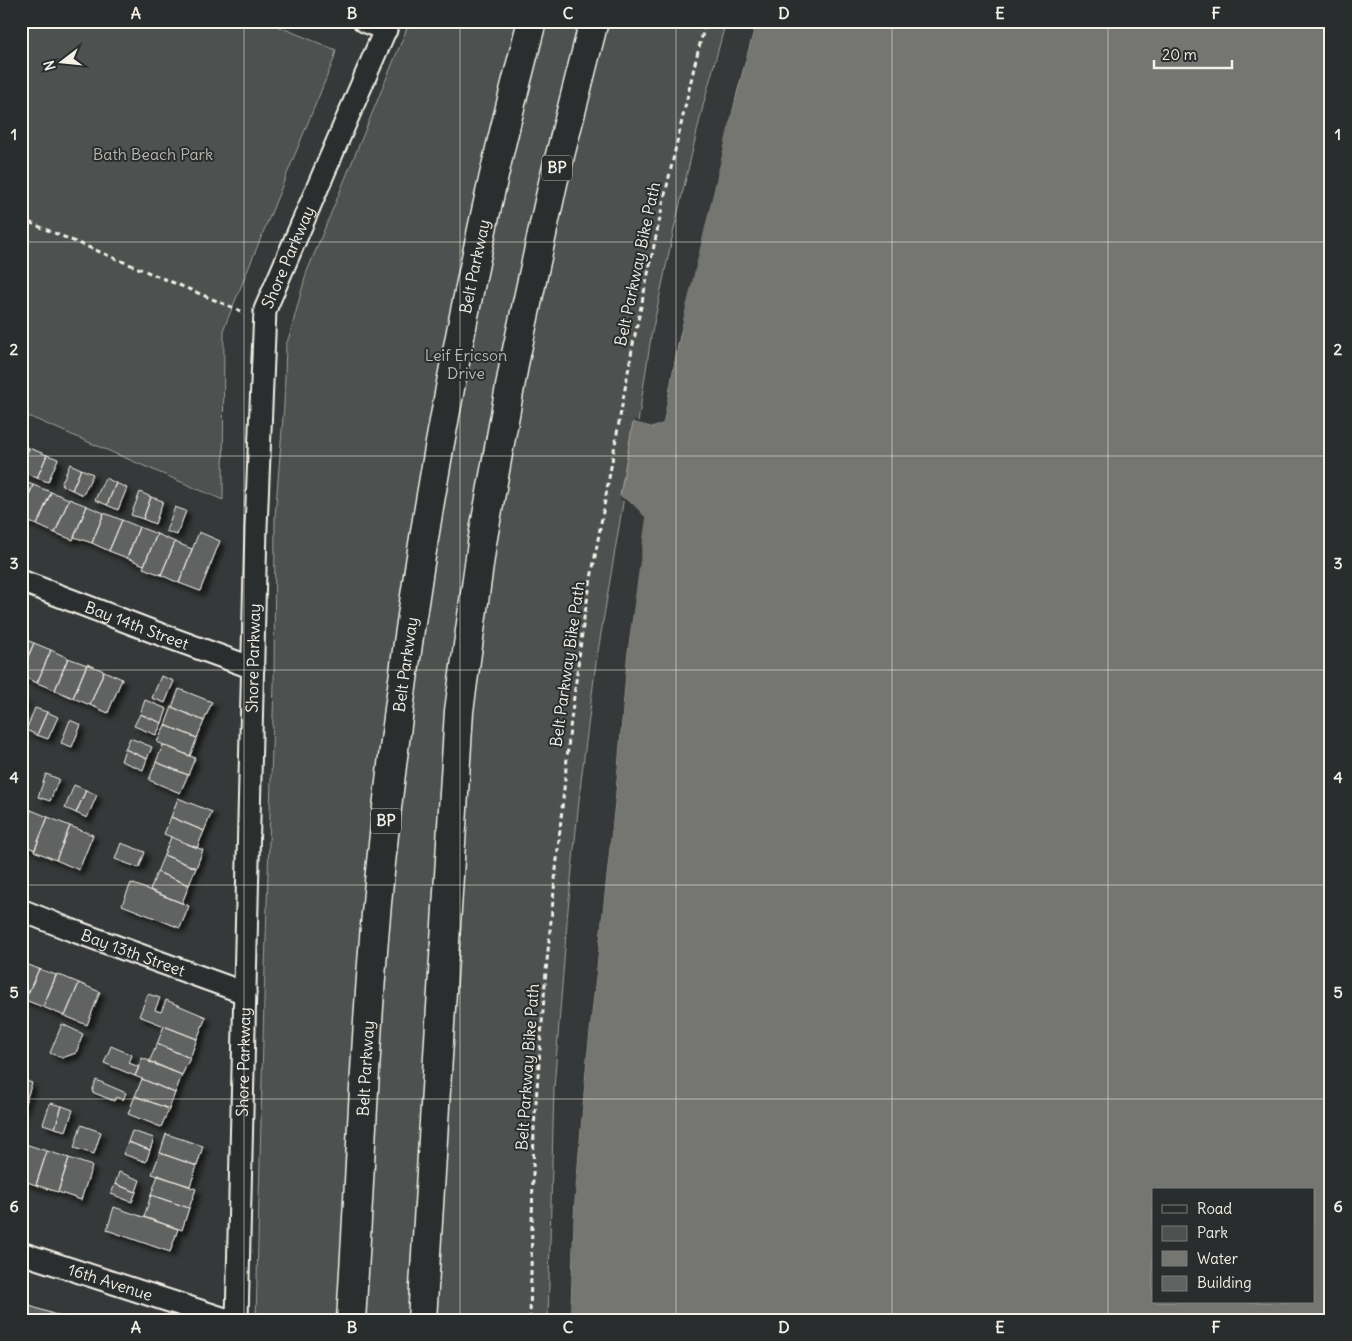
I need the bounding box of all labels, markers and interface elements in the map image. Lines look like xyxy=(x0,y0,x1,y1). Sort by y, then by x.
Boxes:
text: A xyxy=(131,3,141,23)
text: B xyxy=(347,3,358,23)
text: C xyxy=(563,3,574,23)
text: D xyxy=(778,3,790,23)
text: E xyxy=(995,3,1005,23)
text: F xyxy=(1211,3,1221,23)
north arrow xyxy=(38,38,88,88)
scale bar xyxy=(1154,38,1232,70)
text: 20 m xyxy=(1162,45,1197,64)
text: N xyxy=(40,58,59,73)
text: 1 xyxy=(11,124,17,144)
text: 1 xyxy=(1335,124,1341,144)
park label: Bath Beach Park xyxy=(93,144,213,164)
road number: BP xyxy=(542,156,572,180)
street label: Belt Parkway Bike Path xyxy=(610,180,664,348)
street label: Shore Parkway xyxy=(257,203,318,311)
street label: Belt Parkway xyxy=(455,218,494,315)
text: 2 xyxy=(10,339,19,359)
text: 2 xyxy=(1334,339,1343,359)
park label: Leif Ericson Drive xyxy=(425,345,507,383)
text: 3 xyxy=(9,553,19,573)
text: 3 xyxy=(1333,553,1343,573)
street label: Belt Parkway Bike Path xyxy=(545,580,589,748)
street label: Bay 14th Street xyxy=(82,596,192,654)
street label: Shore Parkway xyxy=(242,603,264,713)
street label: Belt Parkway xyxy=(389,616,422,713)
text: 4 xyxy=(9,767,19,787)
text: 4 xyxy=(1333,767,1343,787)
road number: BP xyxy=(371,808,401,834)
street label: Bay 13th Street xyxy=(78,925,188,981)
text: 5 xyxy=(9,982,19,1002)
text: 5 xyxy=(1333,982,1343,1002)
street label: Belt Parkway Bike Path xyxy=(511,983,543,1151)
street label: Shore Parkway xyxy=(232,1007,254,1117)
street label: Belt Parkway xyxy=(353,1020,378,1117)
legend xyxy=(1152,1188,1314,1304)
text: 6 xyxy=(9,1196,19,1216)
text: 6 xyxy=(1333,1196,1343,1216)
text: Road xyxy=(1197,1199,1232,1218)
text: Park xyxy=(1197,1223,1228,1242)
text: Water xyxy=(1197,1249,1238,1268)
street label: 16th Avenue xyxy=(66,1259,155,1305)
text: Building xyxy=(1197,1273,1252,1292)
text: A xyxy=(131,1317,141,1337)
text: B xyxy=(347,1317,358,1337)
text: C xyxy=(563,1317,574,1337)
text: D xyxy=(778,1317,790,1337)
text: E xyxy=(995,1317,1005,1337)
text: F xyxy=(1211,1317,1221,1337)

